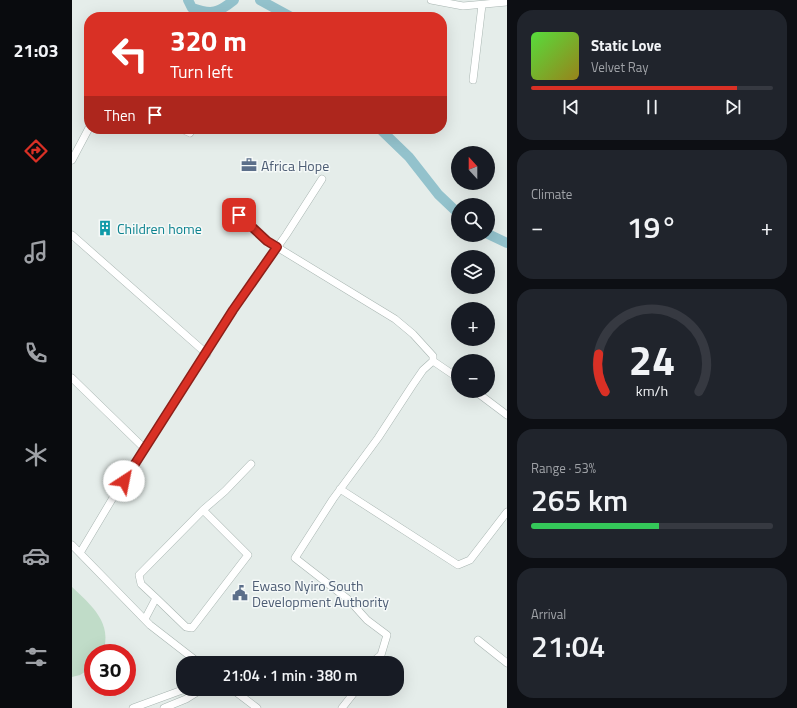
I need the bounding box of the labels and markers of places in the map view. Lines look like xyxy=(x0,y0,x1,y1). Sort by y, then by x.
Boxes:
place label: Africa Hope xyxy=(261,155,329,176)
office icon: Africa Hope xyxy=(240,156,258,174)
pin xyxy=(222,198,256,232)
place label: Children home xyxy=(117,218,202,239)
building icon: Children home xyxy=(96,219,114,237)
place label: Ewaso Nyiro South Development Authority xyxy=(252,575,389,612)
public building icon: Ewaso Nyiro South Development Authority xyxy=(231,584,249,602)

